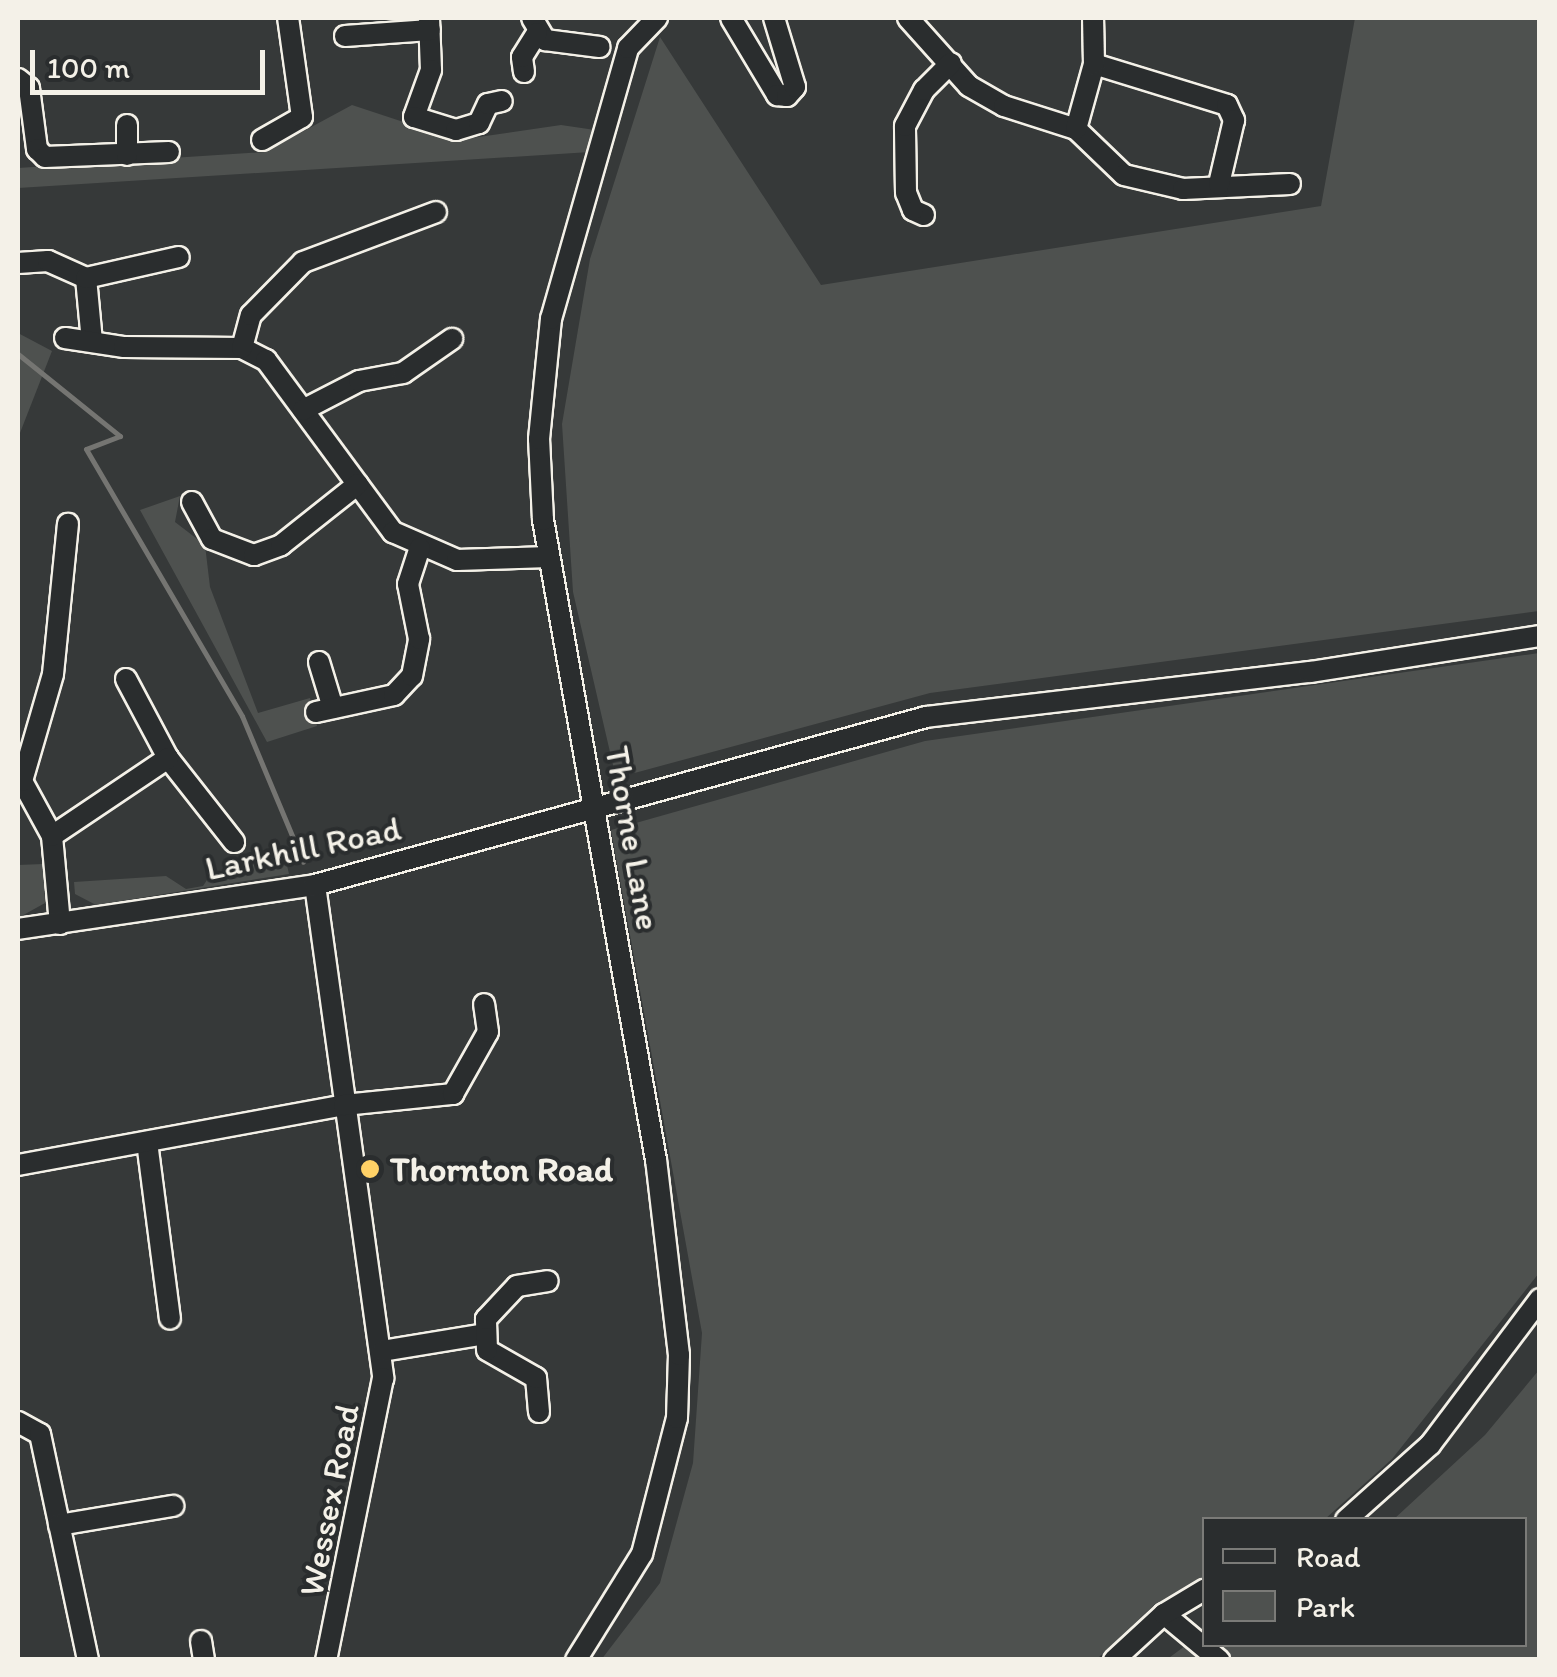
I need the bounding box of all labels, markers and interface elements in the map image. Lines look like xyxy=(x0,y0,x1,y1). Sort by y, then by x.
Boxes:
scale bar xyxy=(35,30,270,92)
text: 100 m xyxy=(47,49,130,86)
street label: Thorne Lane xyxy=(596,743,670,933)
street label: Larkhill Road xyxy=(202,807,404,889)
place label: Thornton Road xyxy=(390,1148,612,1190)
marker: Thornton Road xyxy=(359,1158,381,1180)
street label: Wessex Road xyxy=(290,1401,368,1599)
legend xyxy=(1202,1517,1527,1647)
text: Road xyxy=(1296,1538,1361,1575)
text: Park xyxy=(1296,1588,1355,1625)

